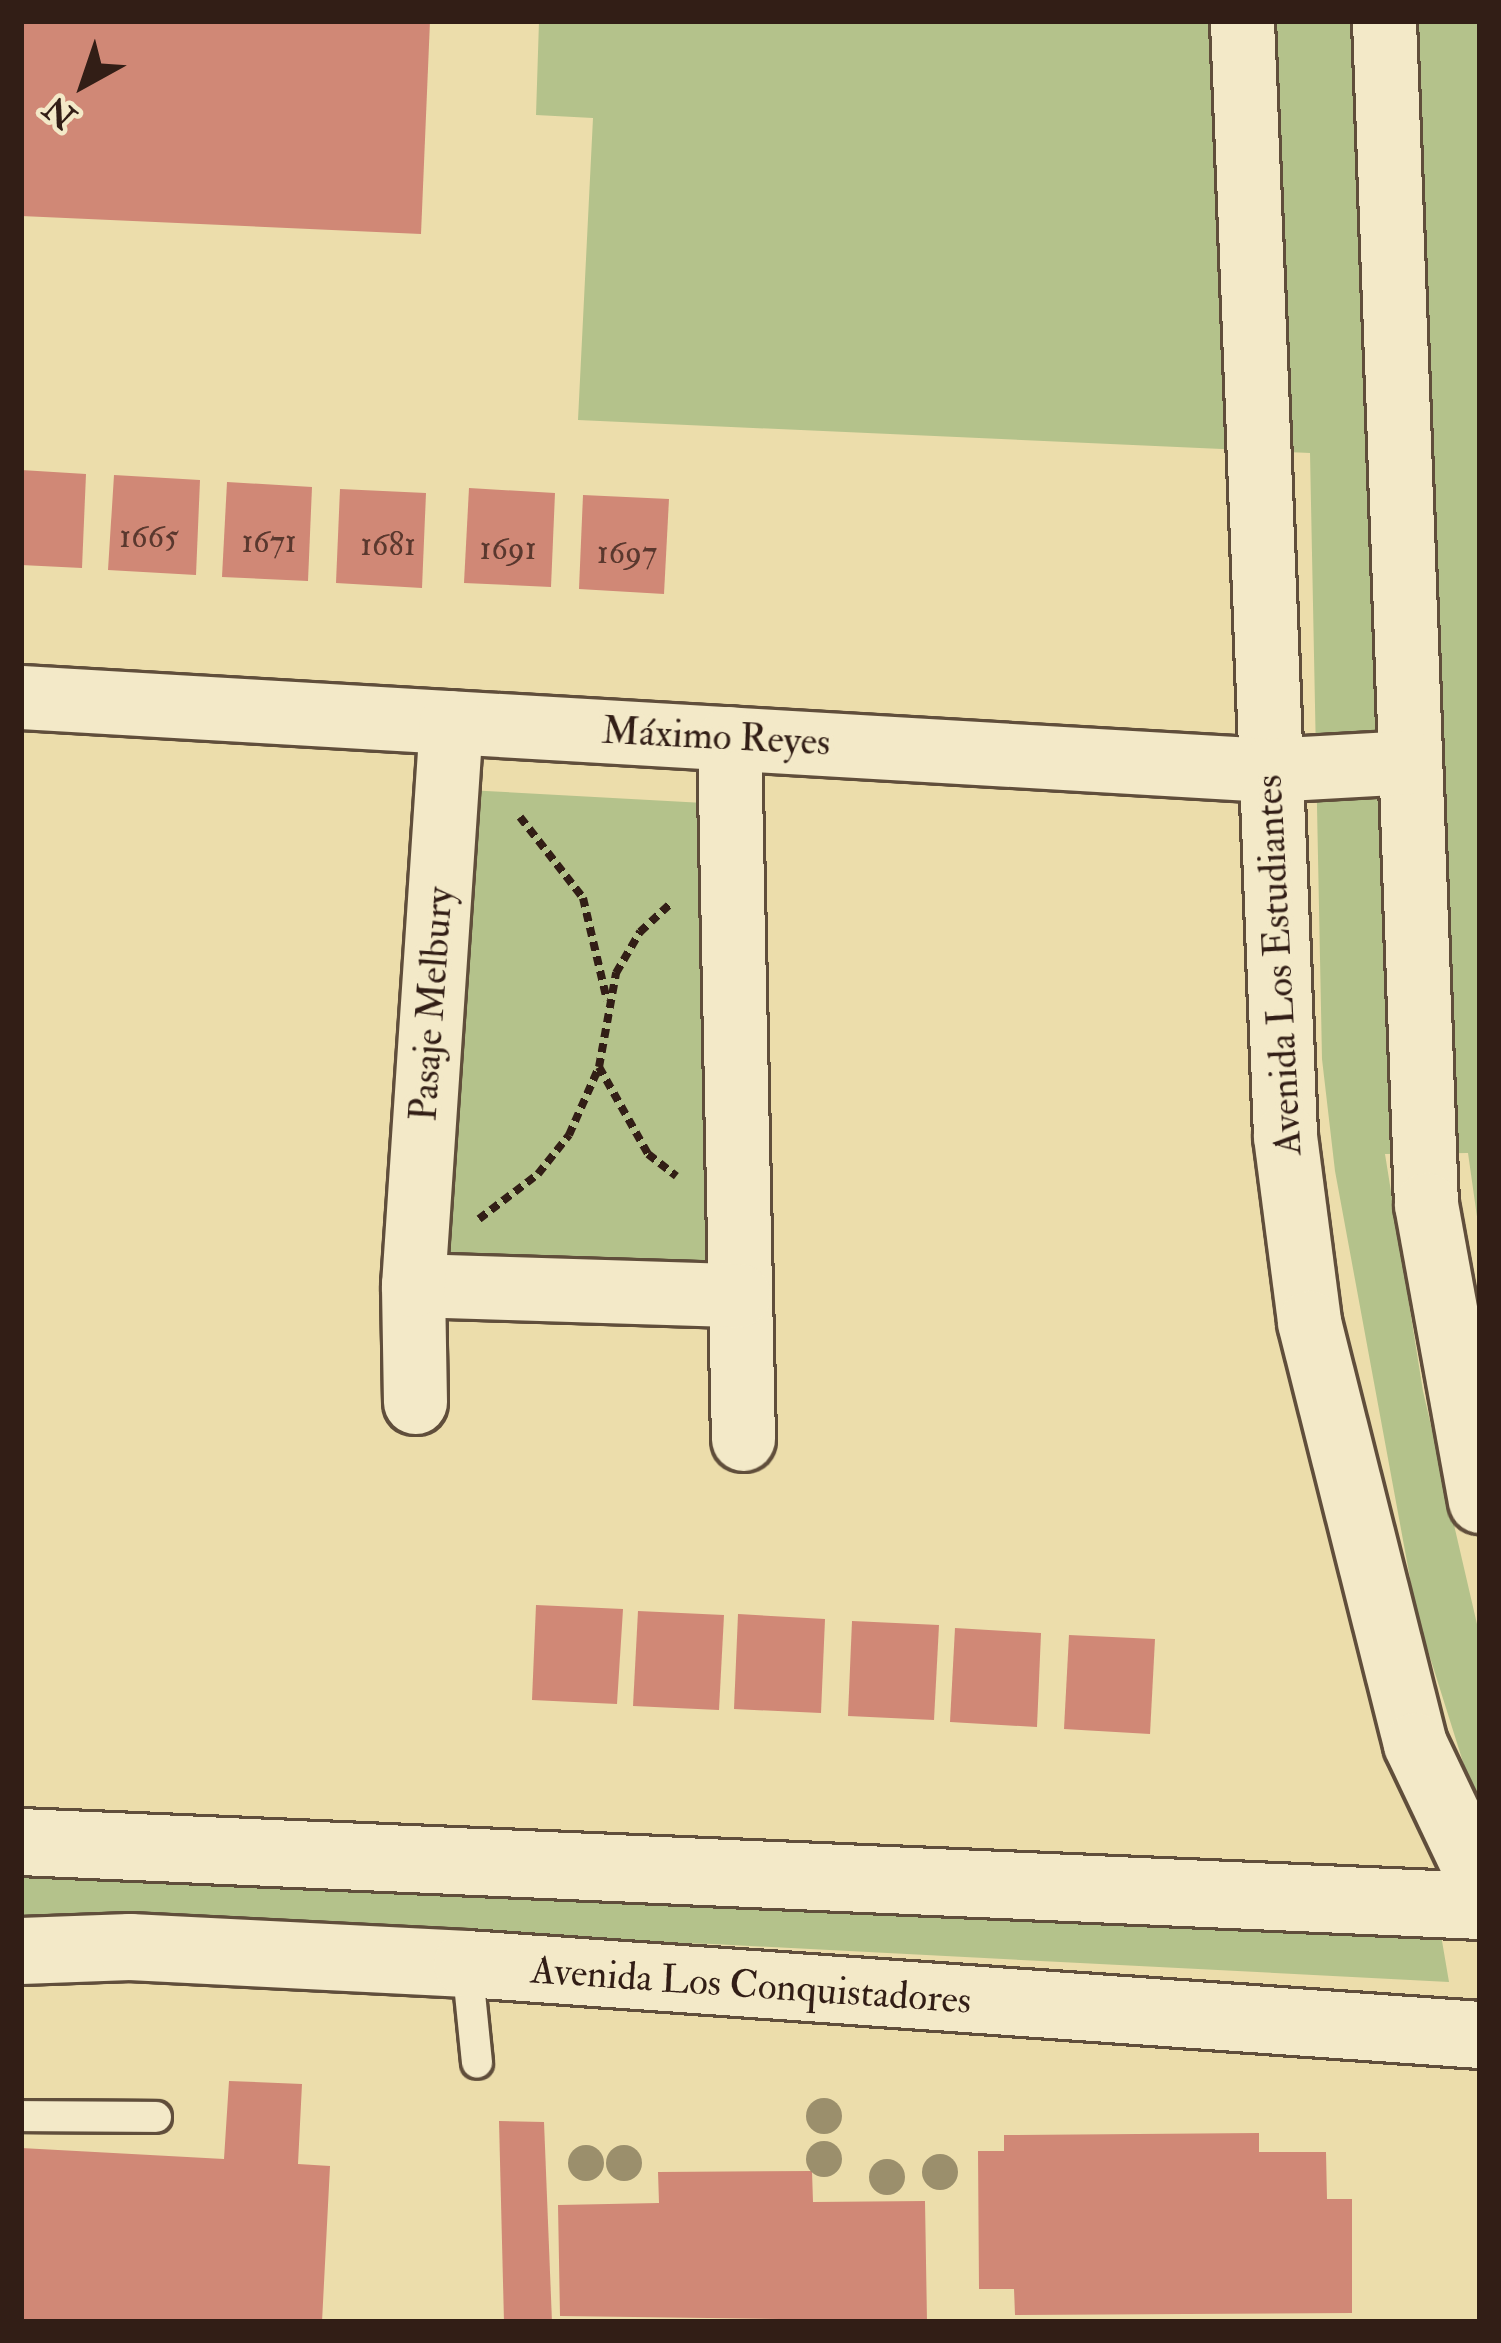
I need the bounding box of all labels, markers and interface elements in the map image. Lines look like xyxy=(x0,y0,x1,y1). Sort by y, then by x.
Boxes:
north arrow xyxy=(24,24,144,144)
text: N xyxy=(36,87,85,137)
house number: 1665 xyxy=(119,517,179,557)
house number: 1671 xyxy=(241,522,297,562)
house number: 1681 xyxy=(360,525,416,565)
house number: 1691 xyxy=(480,529,536,569)
house number: 1697 xyxy=(597,533,657,573)
street label: Máximo Reyes xyxy=(601,708,831,766)
street label: Avenida Los Estudiantes xyxy=(1246,773,1312,1157)
street label: Pasaje Melbury xyxy=(400,885,464,1123)
street label: Avenida Los Conquistadores xyxy=(529,1947,973,2025)

